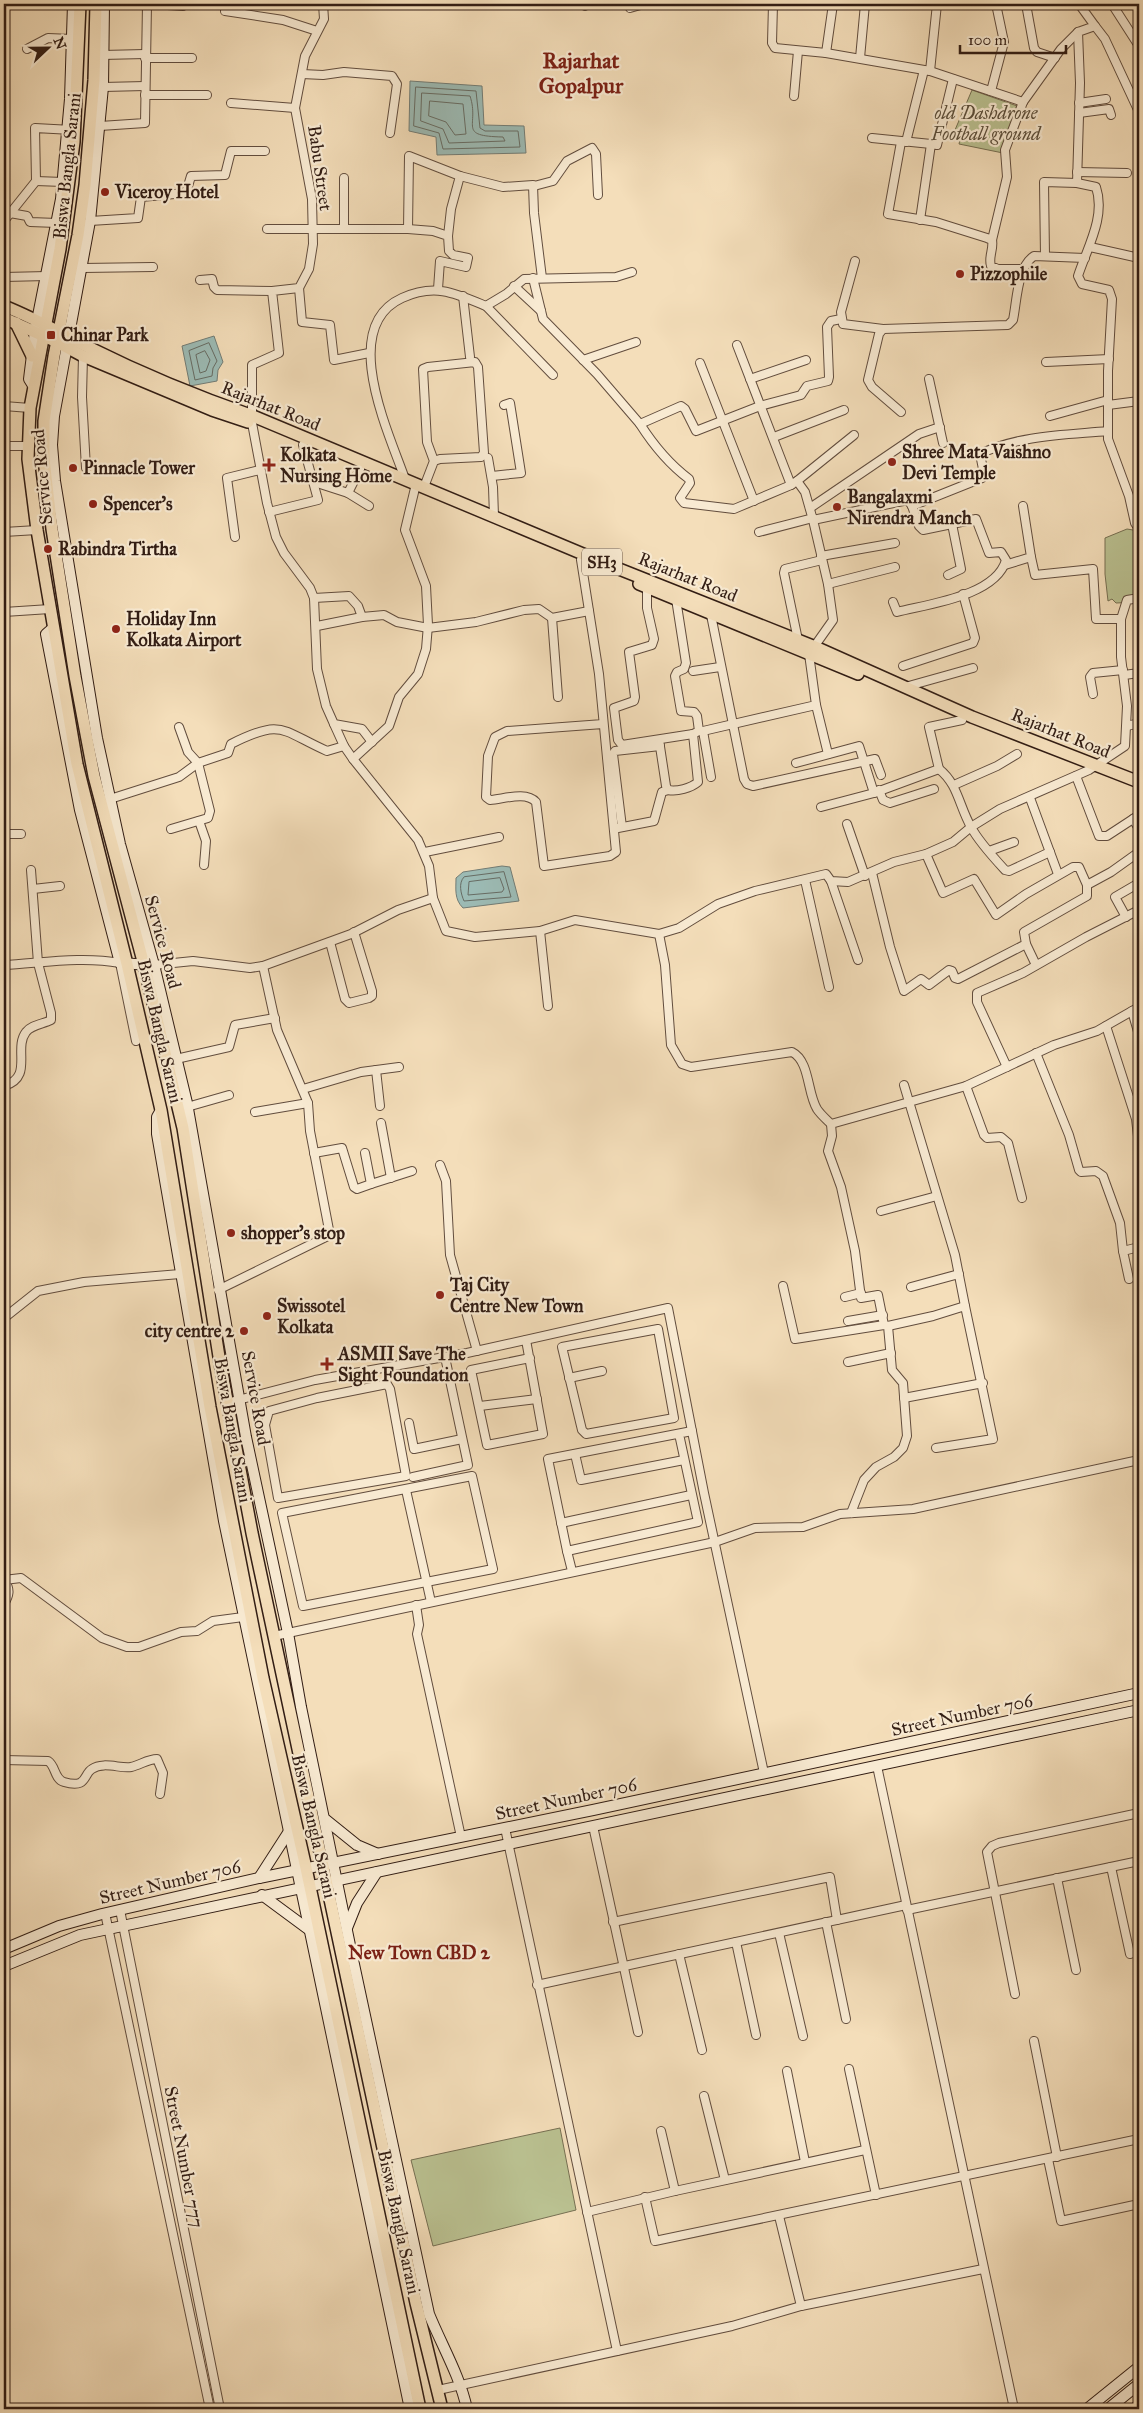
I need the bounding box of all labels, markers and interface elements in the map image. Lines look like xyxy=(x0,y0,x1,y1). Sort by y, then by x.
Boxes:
north arrow xyxy=(22,22,72,72)
scale bar xyxy=(960,22,1067,54)
text: 100 m xyxy=(968,31,1008,49)
text: N xyxy=(49,35,70,52)
district label: Rajarhat Gopalpur xyxy=(539,47,624,99)
street label: Biswa Bangla Sarani xyxy=(48,91,87,241)
park label: old Dashdrone Football ground xyxy=(930,102,1042,145)
street label: Babu Street xyxy=(303,124,337,213)
place label: Viceroy Hotel xyxy=(114,181,220,204)
marker: Viceroy Hotel xyxy=(99,186,111,198)
place label: Pizzophile xyxy=(970,263,1048,286)
marker: Pizzophile xyxy=(954,268,966,280)
place label: Chinar Park xyxy=(61,324,149,346)
marker: Chinar Park xyxy=(45,329,57,341)
street label: Rajarhat Road xyxy=(218,376,324,436)
street label: Service Road xyxy=(27,428,57,526)
place label: Shree Mata Vaishno Devi Temple xyxy=(902,441,1051,485)
place label: Kolkata Nursing Home xyxy=(280,444,392,488)
marker: Shree Mata Vaishno Devi Temple xyxy=(886,456,898,468)
place label: Pinnacle Tower xyxy=(83,457,196,479)
marker: Kolkata Nursing Home xyxy=(262,458,276,472)
marker: Pinnacle Tower xyxy=(67,462,79,474)
place label: Bangalaxmi Nirendra Manch xyxy=(847,486,973,529)
place label: Spencer's xyxy=(103,493,173,516)
marker: Spencer's xyxy=(87,498,99,510)
marker: Bangalaxmi Nirendra Manch xyxy=(831,501,843,513)
place label: Rabindra Tirtha xyxy=(58,538,177,560)
marker: Rabindra Tirtha xyxy=(42,543,54,555)
street label: Rajarhat Road xyxy=(635,547,741,607)
road number: SH3 xyxy=(582,548,622,576)
place label: Holiday Inn Kolkata Airport xyxy=(126,608,242,652)
marker: Holiday Inn Kolkata Airport xyxy=(110,623,122,635)
street label: Rajarhat Road xyxy=(1008,703,1114,763)
street label: Service Road xyxy=(140,893,186,991)
street label: Biswa Bangla Sarani xyxy=(132,957,187,1106)
place label: shopper's stop xyxy=(241,1222,345,1245)
marker: shopper's stop xyxy=(225,1227,237,1239)
place label: Taj City Centre New Town xyxy=(449,1274,584,1317)
marker: Taj City Centre New Town xyxy=(434,1289,446,1301)
place label: Swissotel Kolkata xyxy=(277,1295,346,1338)
marker: Swissotel Kolkata xyxy=(261,1310,273,1322)
place label: city centre 2 xyxy=(145,1320,235,1343)
marker: city centre 2 xyxy=(238,1325,250,1337)
place label: ASMII Save The Sight Foundation xyxy=(337,1343,469,1387)
street label: Service Road xyxy=(237,1349,275,1447)
street label: Biswa Bangla Sarani xyxy=(208,1355,257,1505)
marker: ASMII Save The Sight Foundation xyxy=(320,1357,334,1371)
street label: Street Number 706 xyxy=(889,1689,1036,1741)
street label: Biswa Bangla Sarani xyxy=(286,1752,341,1901)
street label: Street Number 706 xyxy=(493,1773,640,1825)
street label: Street Number 706 xyxy=(97,1855,244,1909)
district label: New Town CBD 2 xyxy=(348,1941,491,1964)
street label: Street Number 777 xyxy=(159,2084,209,2230)
street label: Biswa Bangla Sarani xyxy=(372,2148,425,2297)

